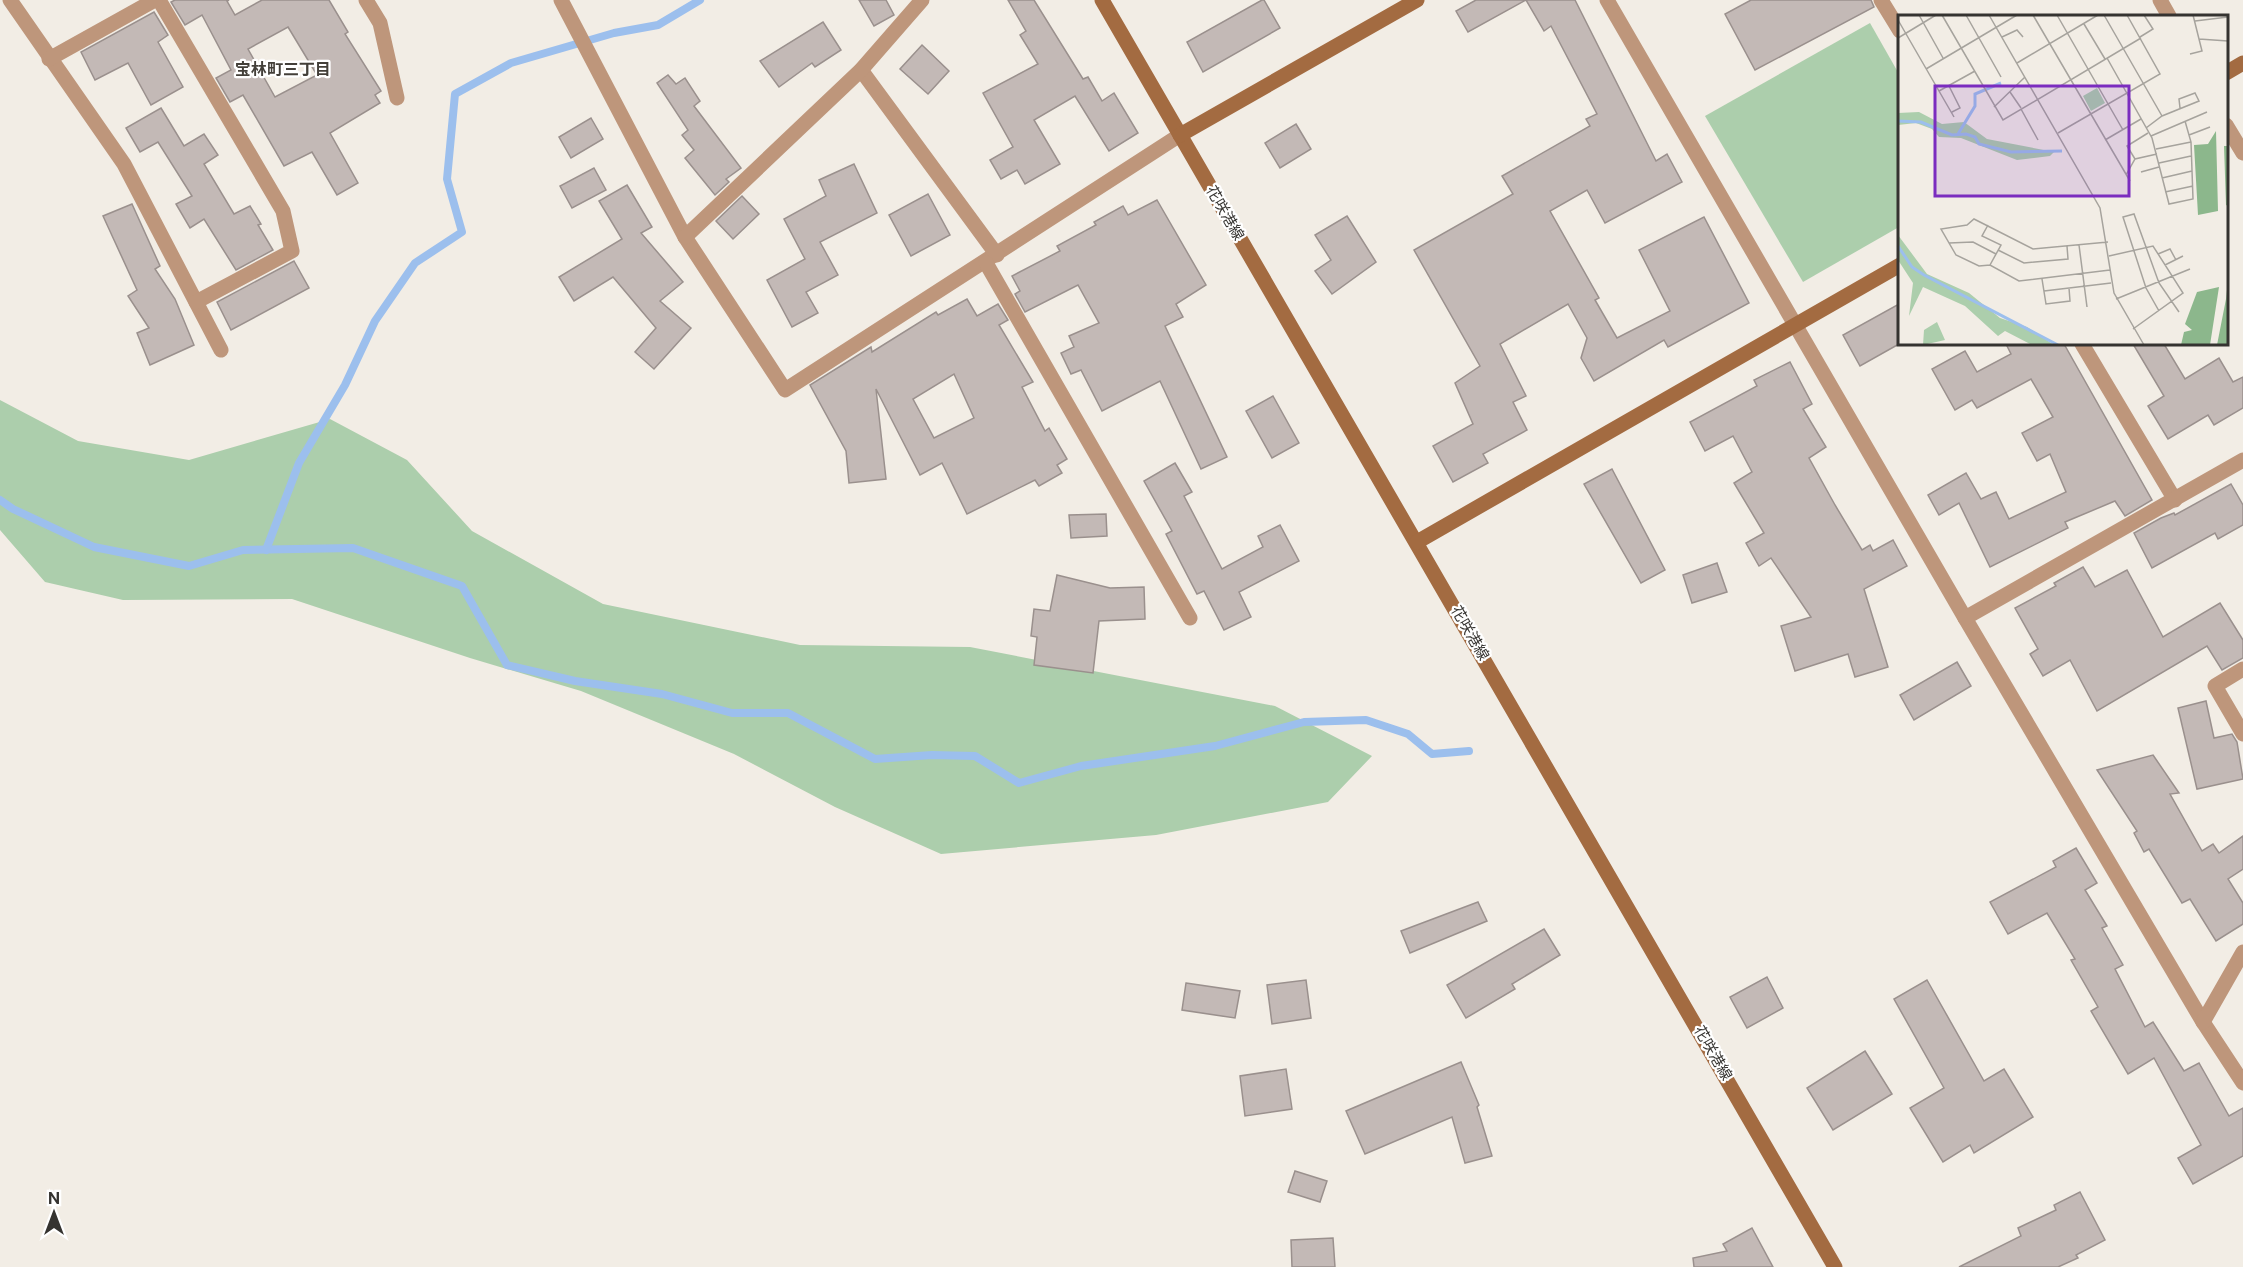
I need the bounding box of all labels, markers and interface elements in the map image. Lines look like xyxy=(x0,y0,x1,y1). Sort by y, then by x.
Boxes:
inset map xyxy=(1898,15,2228,345)
district label: 宝林町三丁目 xyxy=(235,60,331,79)
street label: 花咲港線 xyxy=(1203,183,1248,243)
street label: 花咲港線 xyxy=(1448,603,1493,663)
street label: 花咲港線 xyxy=(1691,1023,1736,1083)
north arrow xyxy=(24,1183,84,1243)
text: N xyxy=(48,1189,60,1208)

